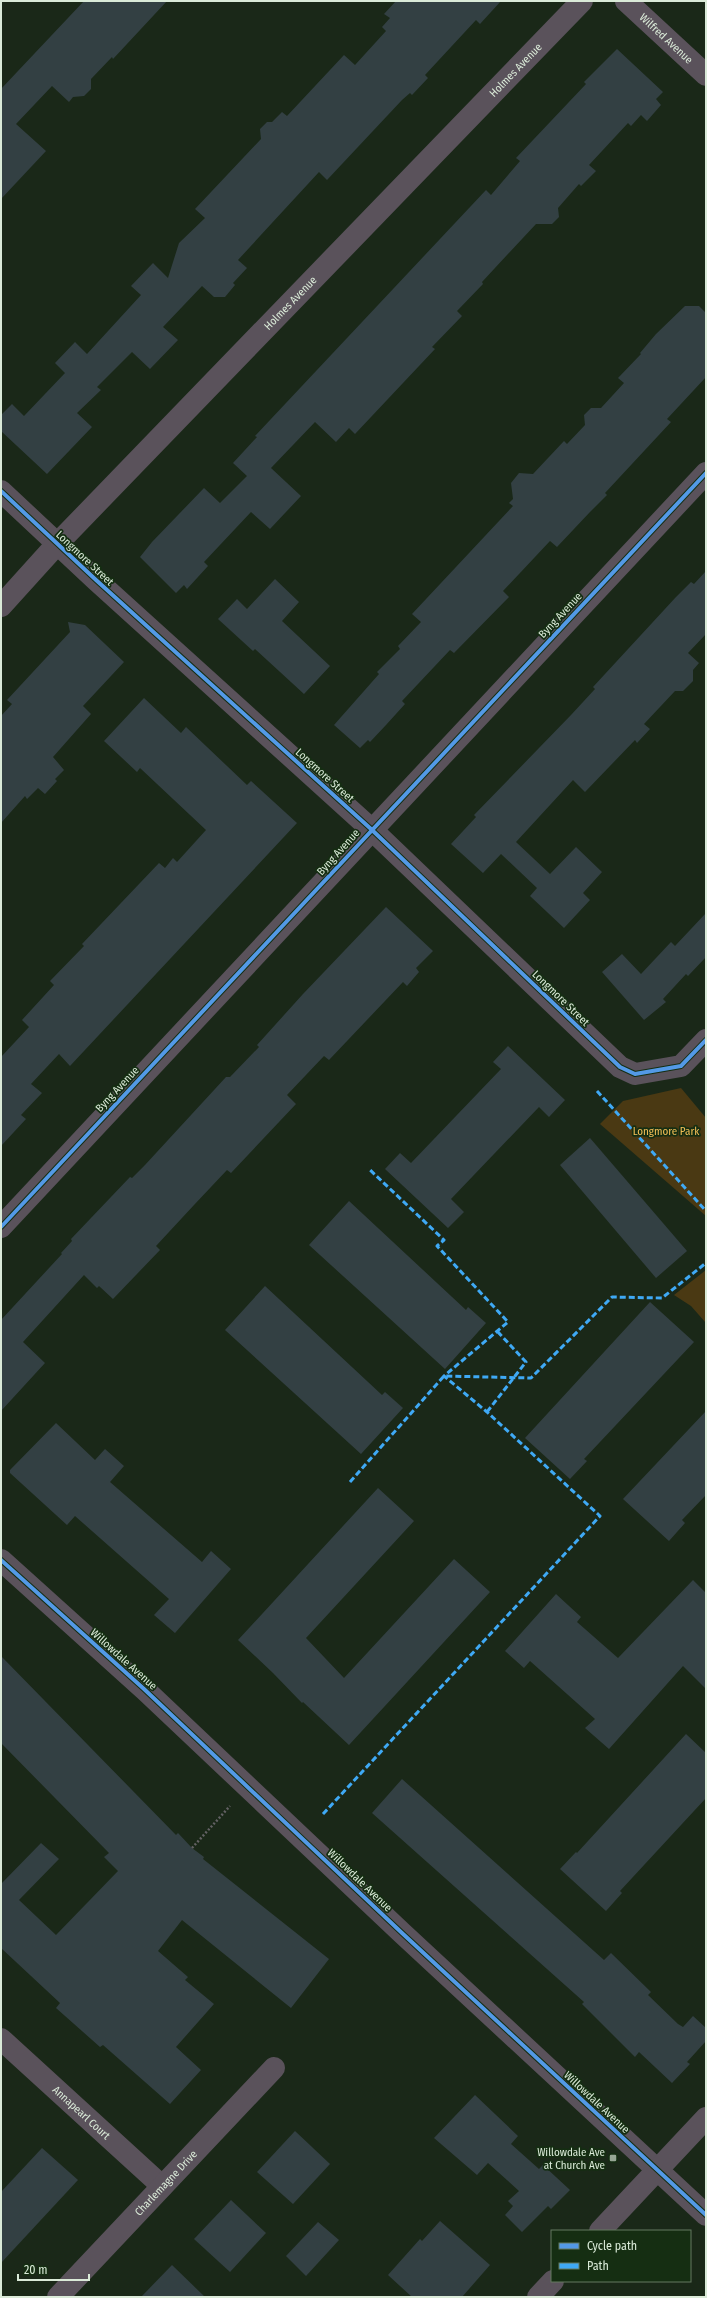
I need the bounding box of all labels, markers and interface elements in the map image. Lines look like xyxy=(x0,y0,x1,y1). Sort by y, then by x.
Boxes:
street label: Wilfred Avenue xyxy=(637,11,695,67)
street label: Holmes Avenue xyxy=(487,41,545,100)
street label: Holmes Avenue xyxy=(262,274,319,333)
street label: Longmore Street xyxy=(53,528,117,589)
street label: Byng Avenue xyxy=(536,590,585,641)
street label: Longmore Street xyxy=(293,746,357,805)
street label: Byng Avenue xyxy=(314,827,362,878)
street label: Longmore Street xyxy=(529,968,592,1029)
street label: Byng Avenue xyxy=(93,1064,142,1115)
park label: Longmore Park xyxy=(633,1125,700,1138)
street label: Willowdale Avenue xyxy=(88,1626,160,1693)
street label: Willowdale Avenue xyxy=(325,1846,395,1915)
street label: Willowdale Avenue xyxy=(561,2069,632,2136)
street label: Annapearl Court xyxy=(50,2083,113,2143)
place label: Willowdale Ave at Church Ave xyxy=(537,2146,605,2172)
street label: Charlemagne Drive xyxy=(132,2148,200,2218)
marker: Willowdale Ave at Church Ave xyxy=(608,2153,618,2163)
legend xyxy=(551,2230,691,2282)
text: Cycle path xyxy=(587,2239,637,2253)
scale bar xyxy=(18,2256,89,2282)
text: Path xyxy=(587,2259,609,2273)
text: 20 m xyxy=(24,2263,48,2277)

